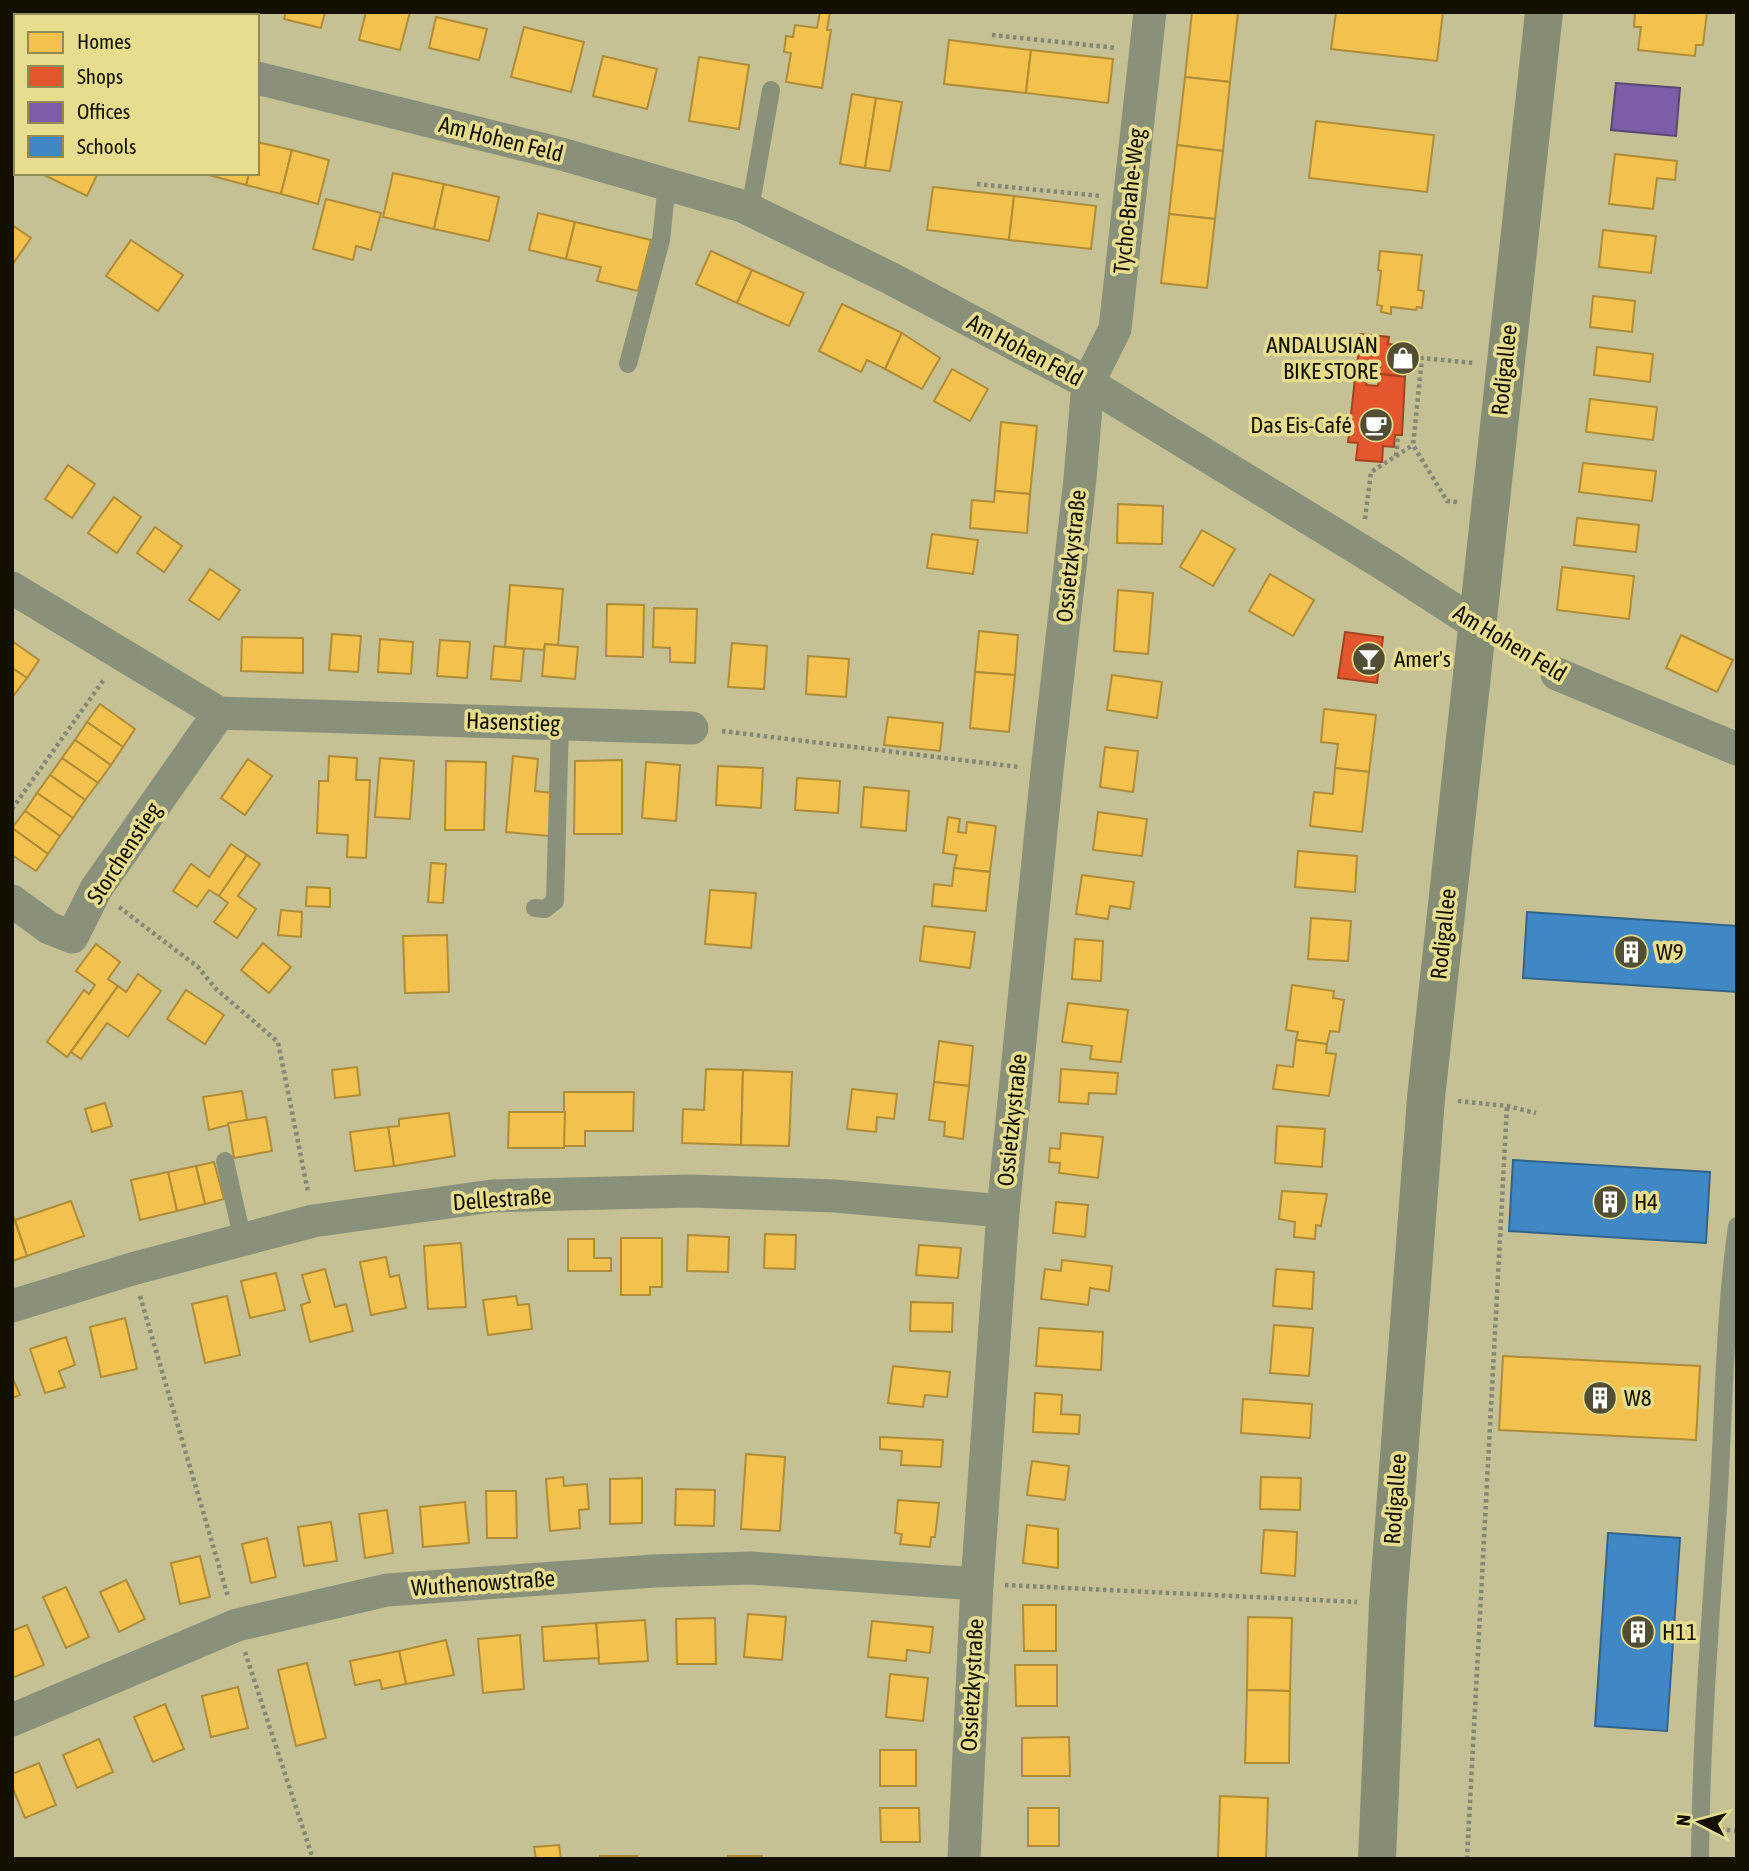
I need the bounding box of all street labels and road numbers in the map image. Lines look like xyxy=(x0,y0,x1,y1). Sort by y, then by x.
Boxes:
street label: Am Hohen Feld xyxy=(436,111,566,167)
street label: Tycho-Brahe-Weg xyxy=(1108,127,1150,275)
street label: Am Hohen Feld xyxy=(963,309,1087,391)
street label: Rodigallee xyxy=(1486,323,1522,417)
street label: Ossietzkystraße xyxy=(1051,489,1091,623)
street label: Am Hohen Feld xyxy=(1449,599,1571,687)
street label: Hasenstieg xyxy=(466,707,561,737)
street label: Storchenstieg xyxy=(82,797,166,908)
street label: Rodigallee xyxy=(1425,887,1461,981)
street label: Ossietzkystraße xyxy=(992,1053,1032,1187)
street label: Dellestraße xyxy=(452,1183,552,1215)
street label: Rodigallee xyxy=(1379,1453,1411,1545)
street label: Wuthenowstraße xyxy=(410,1565,556,1601)
street label: Ossietzkystraße xyxy=(956,1618,988,1752)

